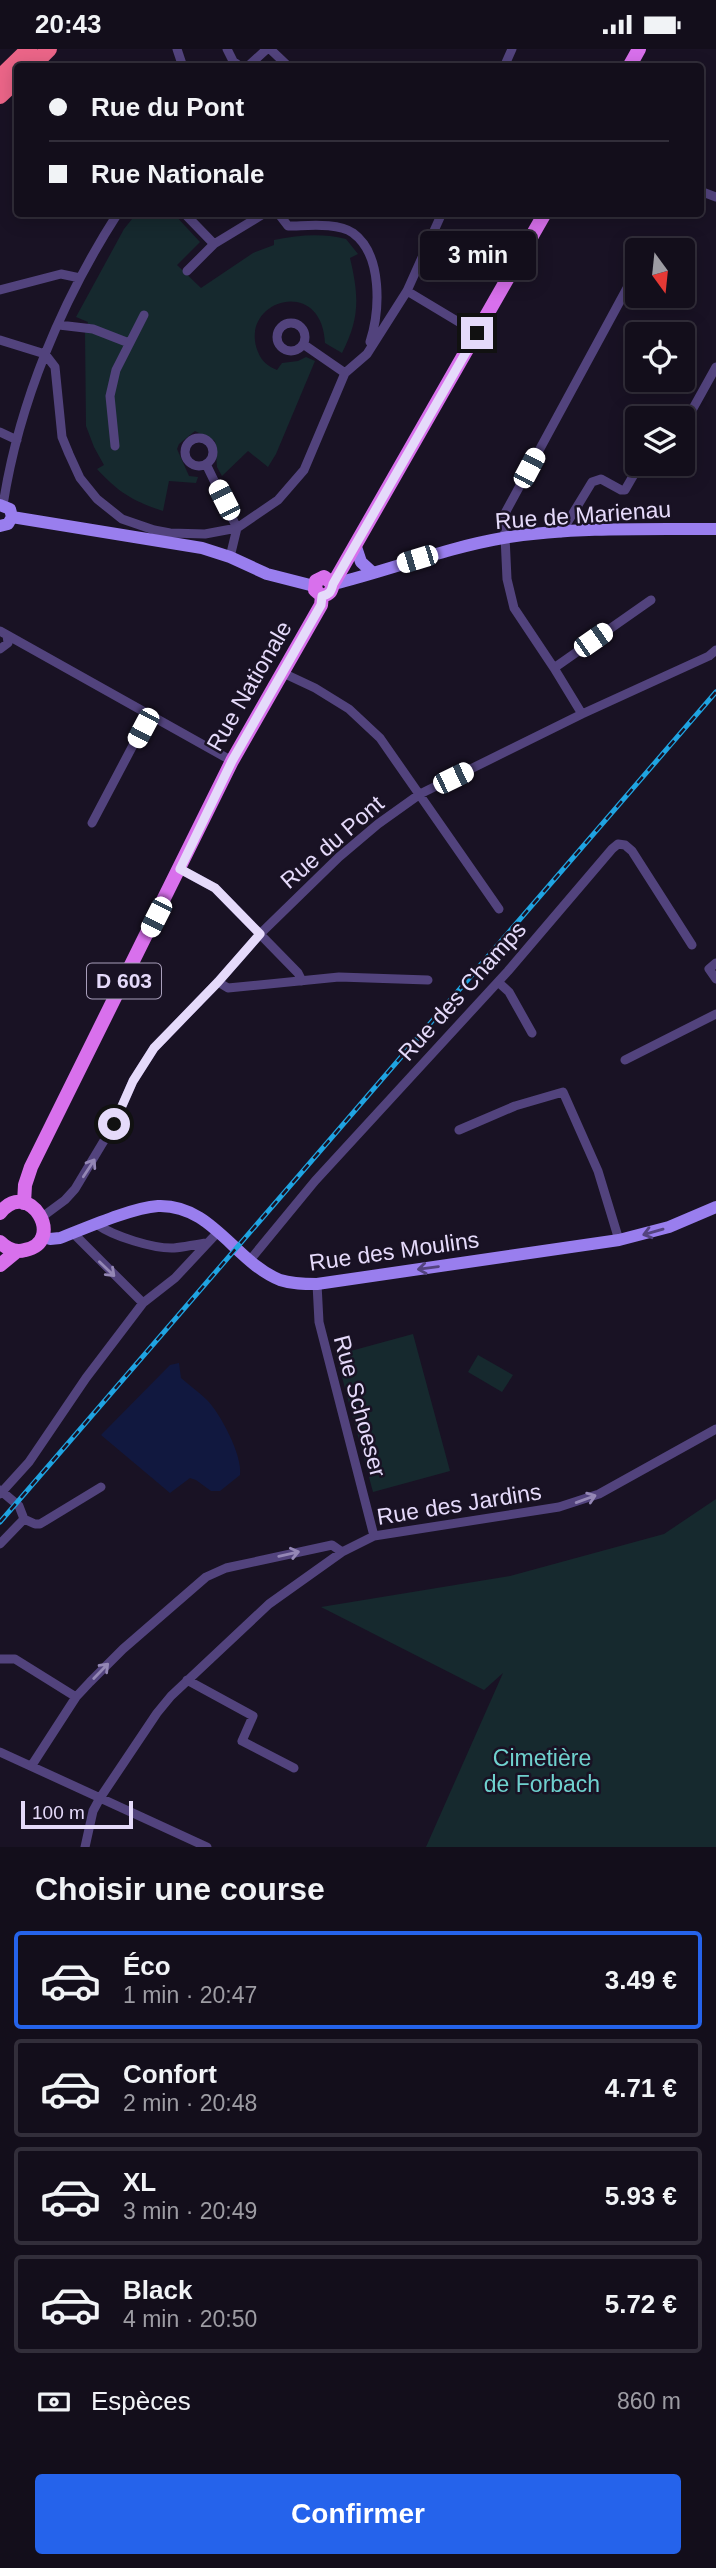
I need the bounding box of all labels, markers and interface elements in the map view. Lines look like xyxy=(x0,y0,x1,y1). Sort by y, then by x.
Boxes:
text: 20:43 xyxy=(35,9,102,39)
text: Rue du Pont xyxy=(91,92,244,122)
text: Rue Nationale xyxy=(91,159,264,189)
callout: 3 min xyxy=(419,231,535,281)
north arrow xyxy=(625,238,695,308)
map controls xyxy=(625,238,695,476)
text: 3 min xyxy=(448,242,508,268)
route end xyxy=(461,317,493,349)
button: locate xyxy=(625,322,695,392)
button: layers xyxy=(625,406,695,476)
car xyxy=(510,445,549,491)
car xyxy=(206,477,243,523)
street label: Rue de Marienau xyxy=(494,496,672,534)
car xyxy=(394,543,441,575)
street label: Rue Nationale xyxy=(201,616,297,756)
car xyxy=(570,619,617,661)
car xyxy=(124,705,163,751)
car xyxy=(430,759,477,797)
street label: Rue du Pont xyxy=(275,790,389,894)
car xyxy=(138,894,175,940)
street label: Rue des Champs xyxy=(393,916,531,1066)
road number: D 603 xyxy=(87,963,161,999)
route start xyxy=(98,1108,130,1140)
one-way arrow xyxy=(81,1159,96,1178)
street label: Rue des Moulins xyxy=(307,1226,481,1276)
one-way arrow xyxy=(642,1226,664,1239)
one-way arrow xyxy=(98,1260,115,1277)
one-way arrow xyxy=(418,1262,440,1275)
street label: Rue Schoeser xyxy=(329,1332,392,1480)
street label: Rue des Jardins xyxy=(375,1478,543,1530)
one-way arrow xyxy=(574,1491,596,1504)
one-way arrow xyxy=(277,1547,300,1561)
one-way arrow xyxy=(92,1663,109,1680)
park label: Cimetière de Forbach xyxy=(484,1745,600,1797)
scale bar xyxy=(21,1798,133,1830)
text: 100 m xyxy=(32,1802,85,1823)
text: Choisir une course xyxy=(35,1871,325,1907)
icon: car xyxy=(39,1949,102,2012)
text: Éco xyxy=(123,1951,171,1981)
text: 3.49 € xyxy=(605,1965,677,1995)
text: 1 min · 20:47 xyxy=(123,1982,257,2008)
icon: car xyxy=(39,2057,102,2120)
text: Confort xyxy=(123,2059,217,2089)
text: 4.71 € xyxy=(605,2073,677,2103)
text: 2 min · 20:48 xyxy=(123,2090,257,2116)
icon: car xyxy=(39,2165,102,2228)
text: XL xyxy=(123,2167,156,2197)
text: 5.93 € xyxy=(605,2181,677,2211)
text: 3 min · 20:49 xyxy=(123,2198,257,2224)
icon: car xyxy=(39,2273,102,2336)
text: Black xyxy=(123,2275,192,2305)
text: 5.72 € xyxy=(605,2289,677,2319)
text: 4 min · 20:50 xyxy=(123,2306,257,2332)
icon: cash xyxy=(35,2383,73,2421)
text: Espèces xyxy=(91,2386,191,2416)
text: 860 m xyxy=(617,2388,681,2414)
button: Confirmer xyxy=(35,2474,681,2554)

